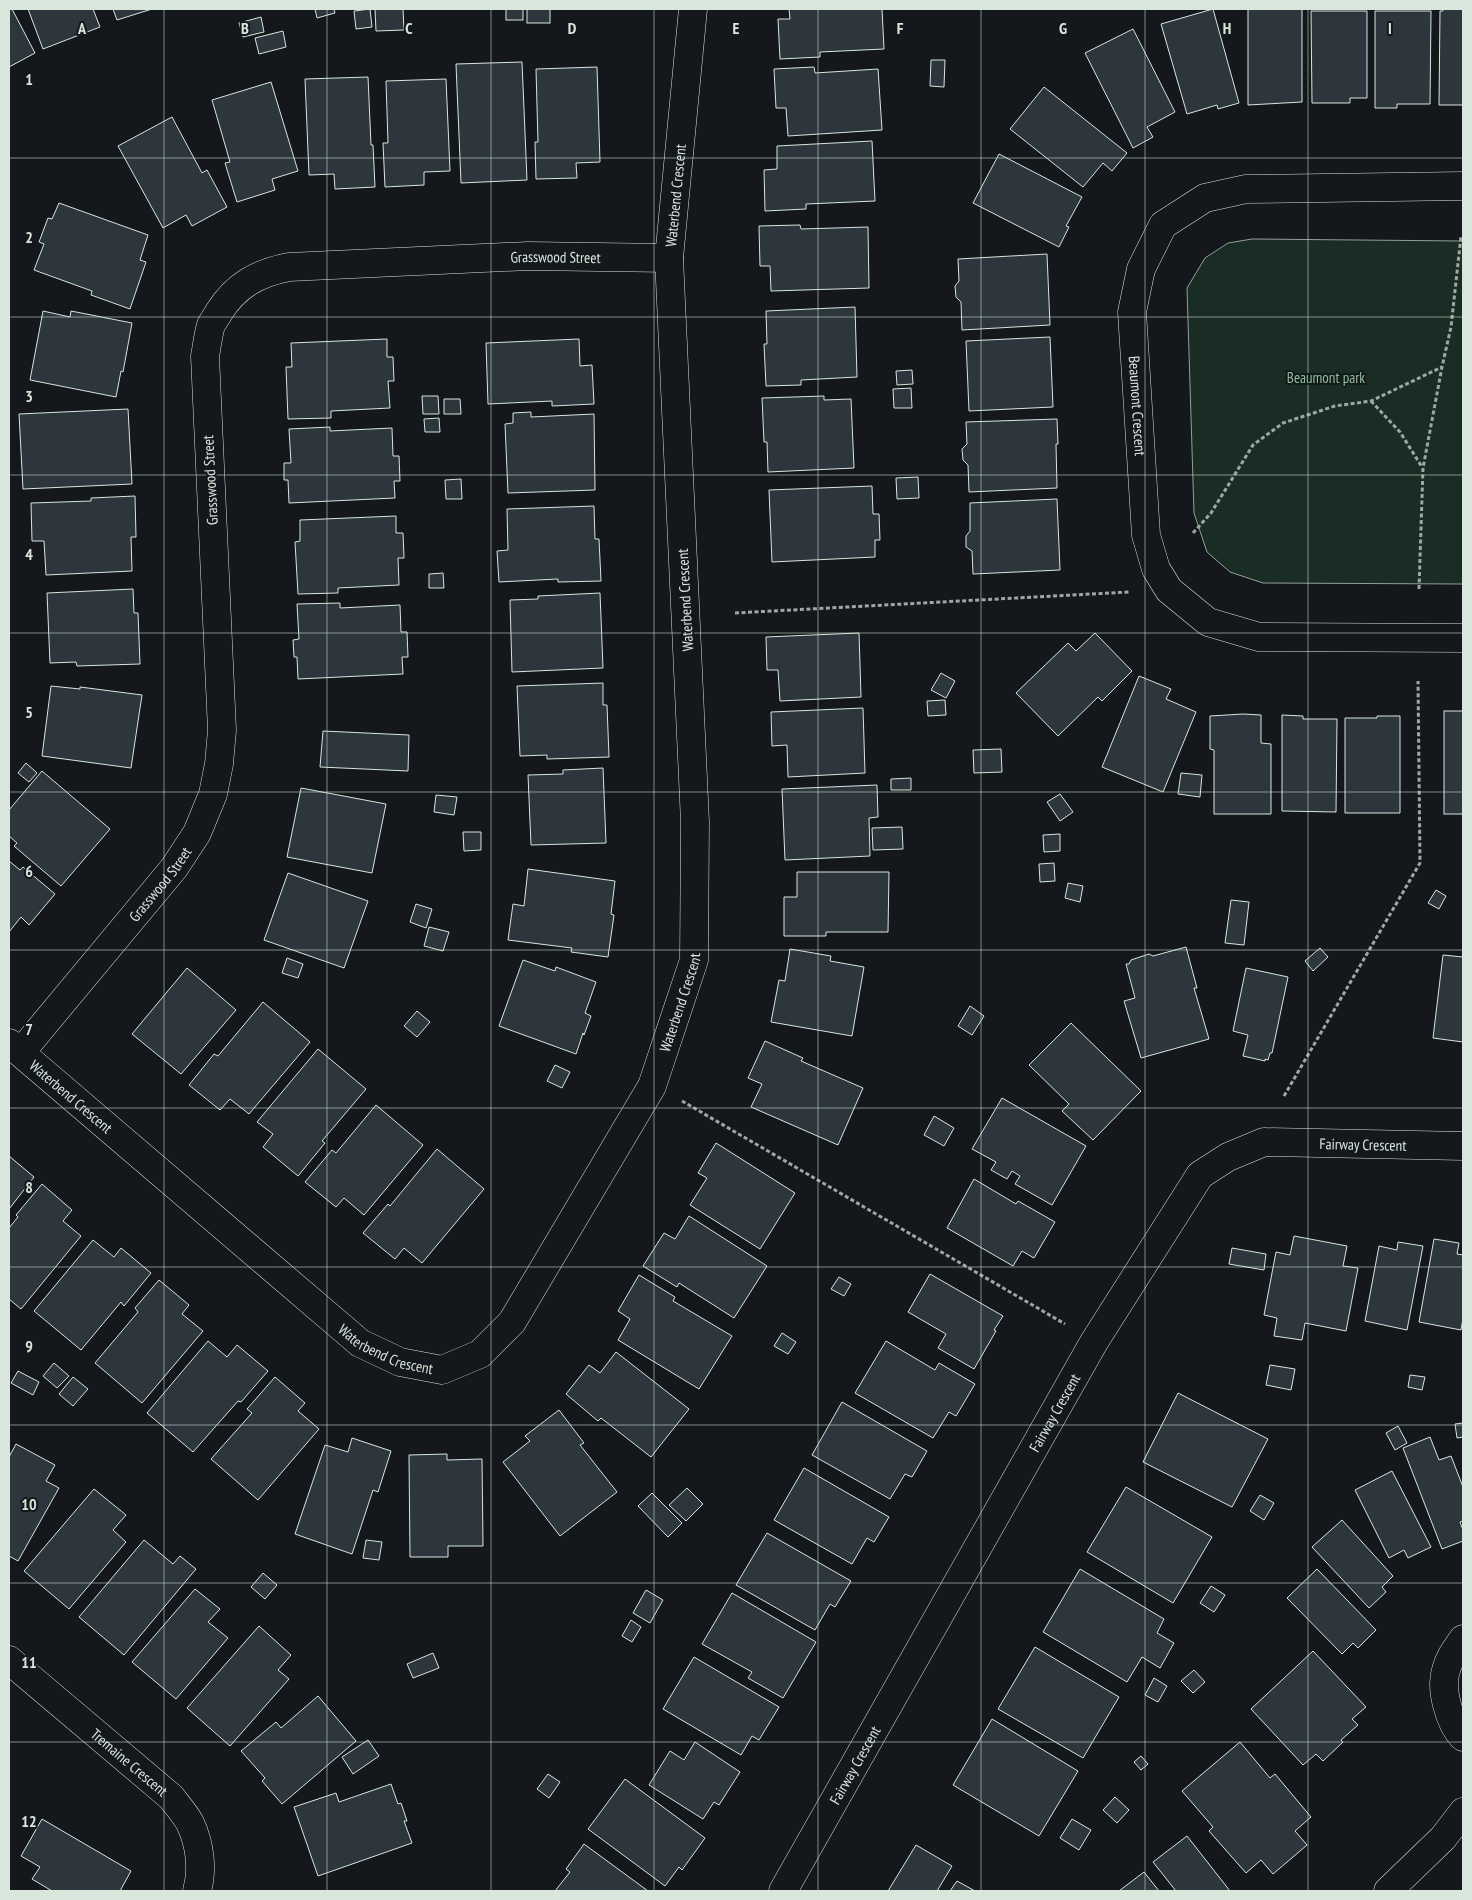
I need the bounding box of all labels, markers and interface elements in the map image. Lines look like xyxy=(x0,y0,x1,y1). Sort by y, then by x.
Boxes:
text: A xyxy=(77,18,87,38)
text: B xyxy=(241,18,249,38)
text: C xyxy=(405,18,413,38)
text: D xyxy=(568,18,577,38)
text: E xyxy=(733,18,740,38)
text: F xyxy=(897,18,904,38)
text: G xyxy=(1059,18,1067,38)
text: H xyxy=(1223,18,1231,38)
text: I xyxy=(1388,18,1392,38)
text: 1 xyxy=(25,69,33,89)
street label: Waterbend Crescent xyxy=(661,143,689,248)
text: 2 xyxy=(25,227,33,247)
street label: Grasswood Street xyxy=(510,247,601,267)
street label: Beaumont Crescent xyxy=(1125,355,1151,456)
park label: Beaumont park xyxy=(1287,368,1365,387)
text: 3 xyxy=(25,386,33,406)
street label: Grasswood Street xyxy=(198,435,222,525)
text: 4 xyxy=(25,544,33,564)
street label: Waterbend Crescent xyxy=(673,548,697,652)
text: 5 xyxy=(25,702,33,722)
street label: Grasswood Street xyxy=(124,843,195,925)
text: 6 xyxy=(25,861,33,881)
street label: Waterbend Crescent xyxy=(655,953,704,1054)
text: 7 xyxy=(25,1019,33,1039)
street label: Waterbend Crescent xyxy=(26,1056,117,1137)
street label: Fairway Crescent xyxy=(1319,1134,1407,1154)
text: 8 xyxy=(25,1177,33,1197)
street label: Waterbend Crescent xyxy=(335,1319,435,1378)
text: 9 xyxy=(25,1336,33,1356)
street label: Fairway Crescent xyxy=(1024,1370,1084,1455)
text: 10 xyxy=(21,1494,37,1514)
text: 11 xyxy=(21,1652,37,1672)
street label: Fairway Crescent xyxy=(825,1722,884,1807)
street label: Tremaine Crescent xyxy=(87,1724,172,1800)
text: 12 xyxy=(21,1811,37,1831)

